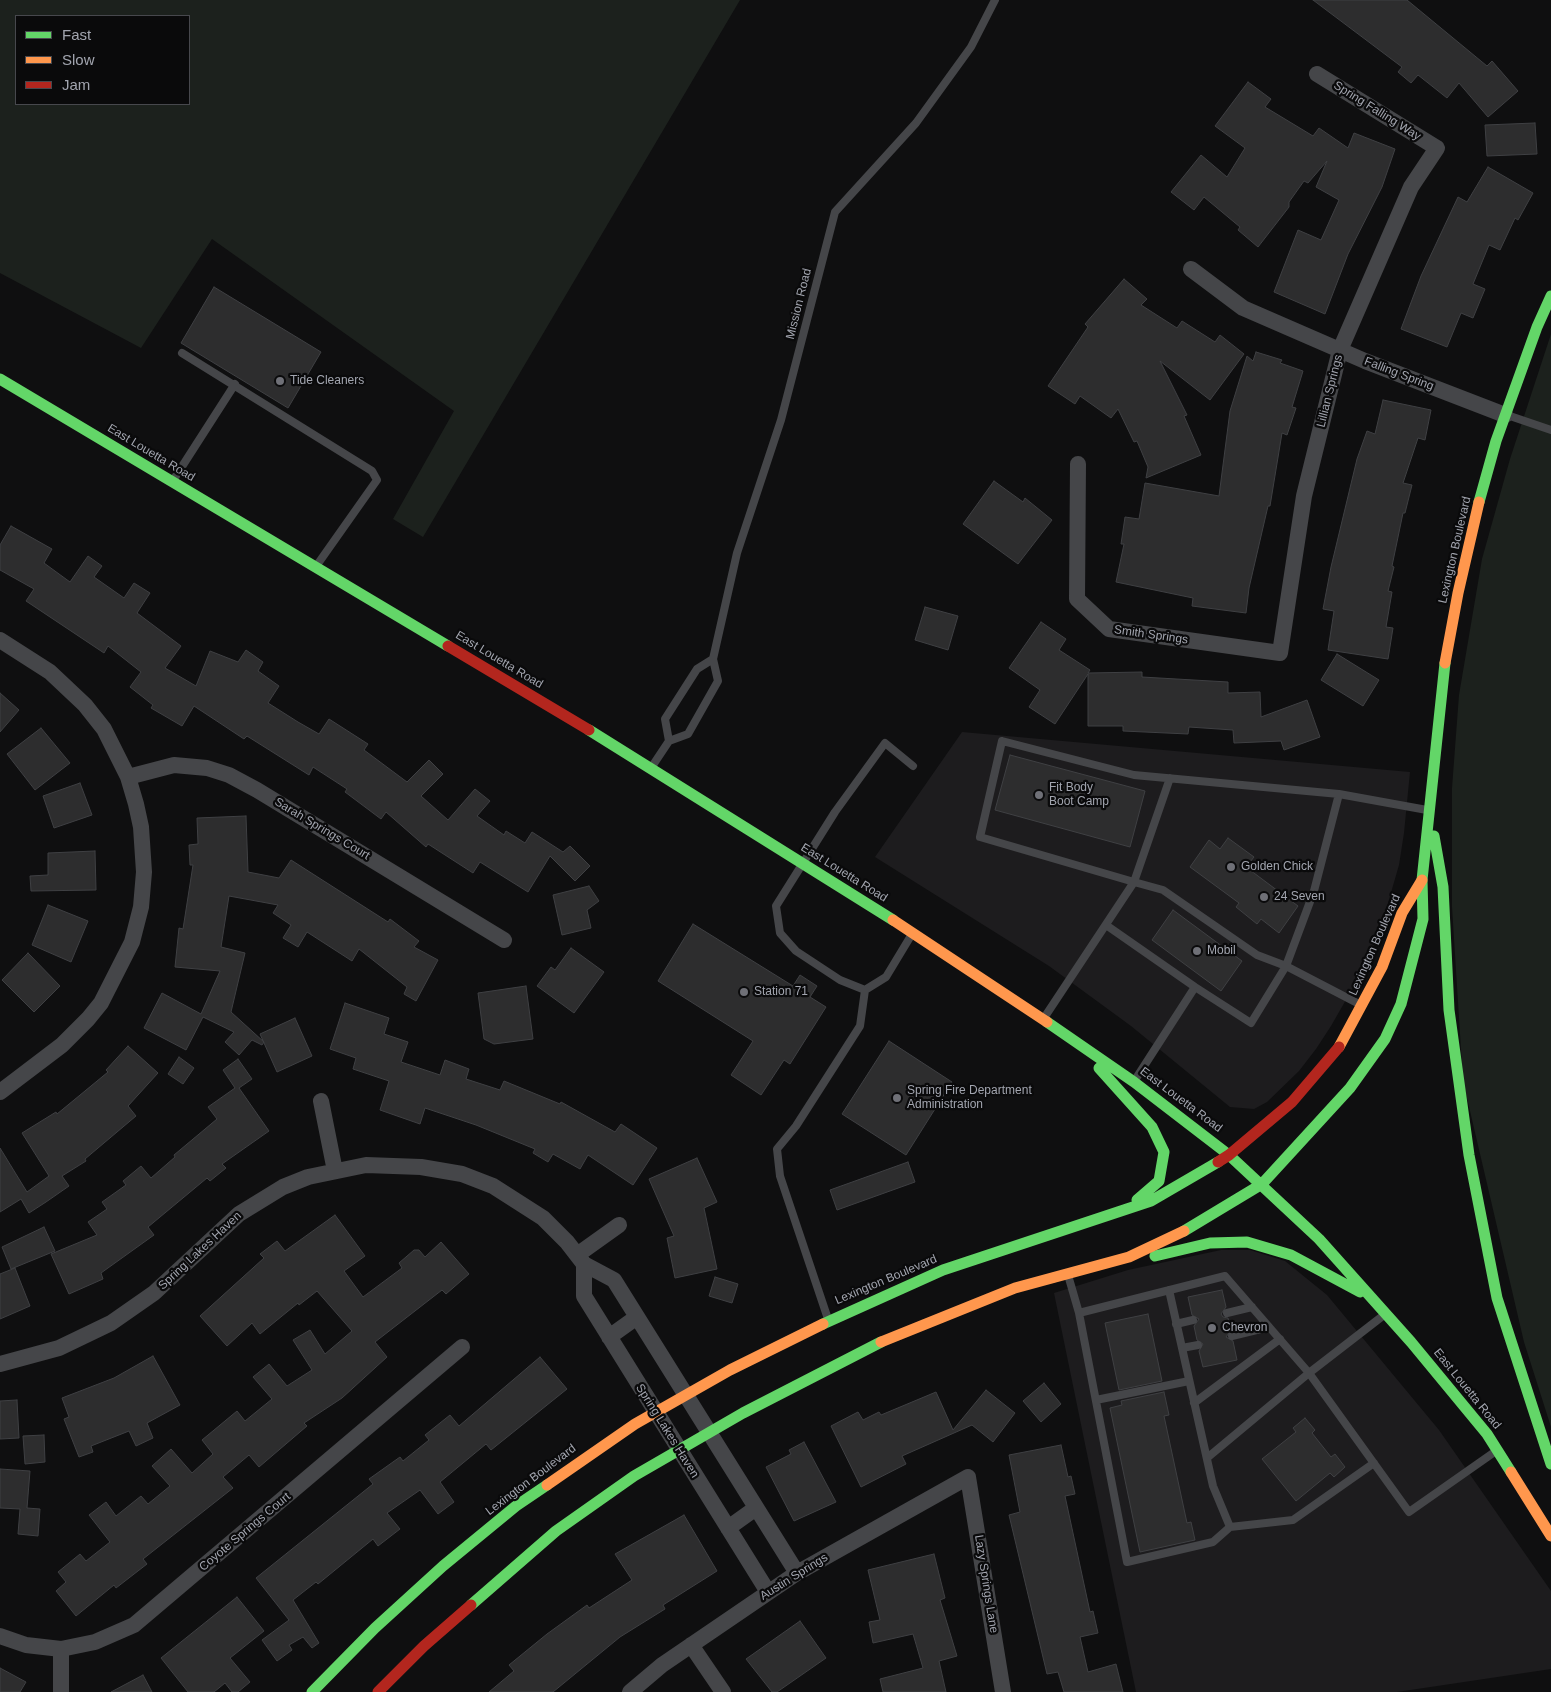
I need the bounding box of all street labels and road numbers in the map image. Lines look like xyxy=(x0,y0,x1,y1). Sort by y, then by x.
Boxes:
street label: Spring Falling Way xyxy=(1331,78,1423,144)
street label: Mission Road xyxy=(783,267,815,341)
street label: Lillian Springs xyxy=(1314,353,1346,429)
street label: Falling Spring xyxy=(1362,354,1436,394)
street label: East Louetta Road xyxy=(105,421,197,485)
street label: Lexington Boulevard xyxy=(1436,495,1474,605)
street label: Smith Springs xyxy=(1113,623,1189,647)
street label: East Louetta Road xyxy=(453,628,545,692)
street label: Sarah Springs Court xyxy=(272,795,372,863)
street label: East Louetta Road xyxy=(798,841,890,905)
street label: Lexington Boulevard xyxy=(1346,892,1404,998)
street label: East Louetta Road xyxy=(1137,1064,1225,1136)
street label: Spring Lakes Haven xyxy=(156,1209,244,1293)
street label: Lexington Boulevard xyxy=(833,1252,939,1308)
street label: East Louetta Road xyxy=(1430,1346,1504,1432)
street label: Spring Lakes Haven xyxy=(632,1381,702,1481)
street label: Lexington Boulevard xyxy=(483,1441,579,1519)
street label: Coyote Springs Court xyxy=(196,1490,294,1574)
street label: Lazy Springs Lane xyxy=(971,1534,1001,1634)
street label: Austin Springs xyxy=(757,1550,831,1604)

